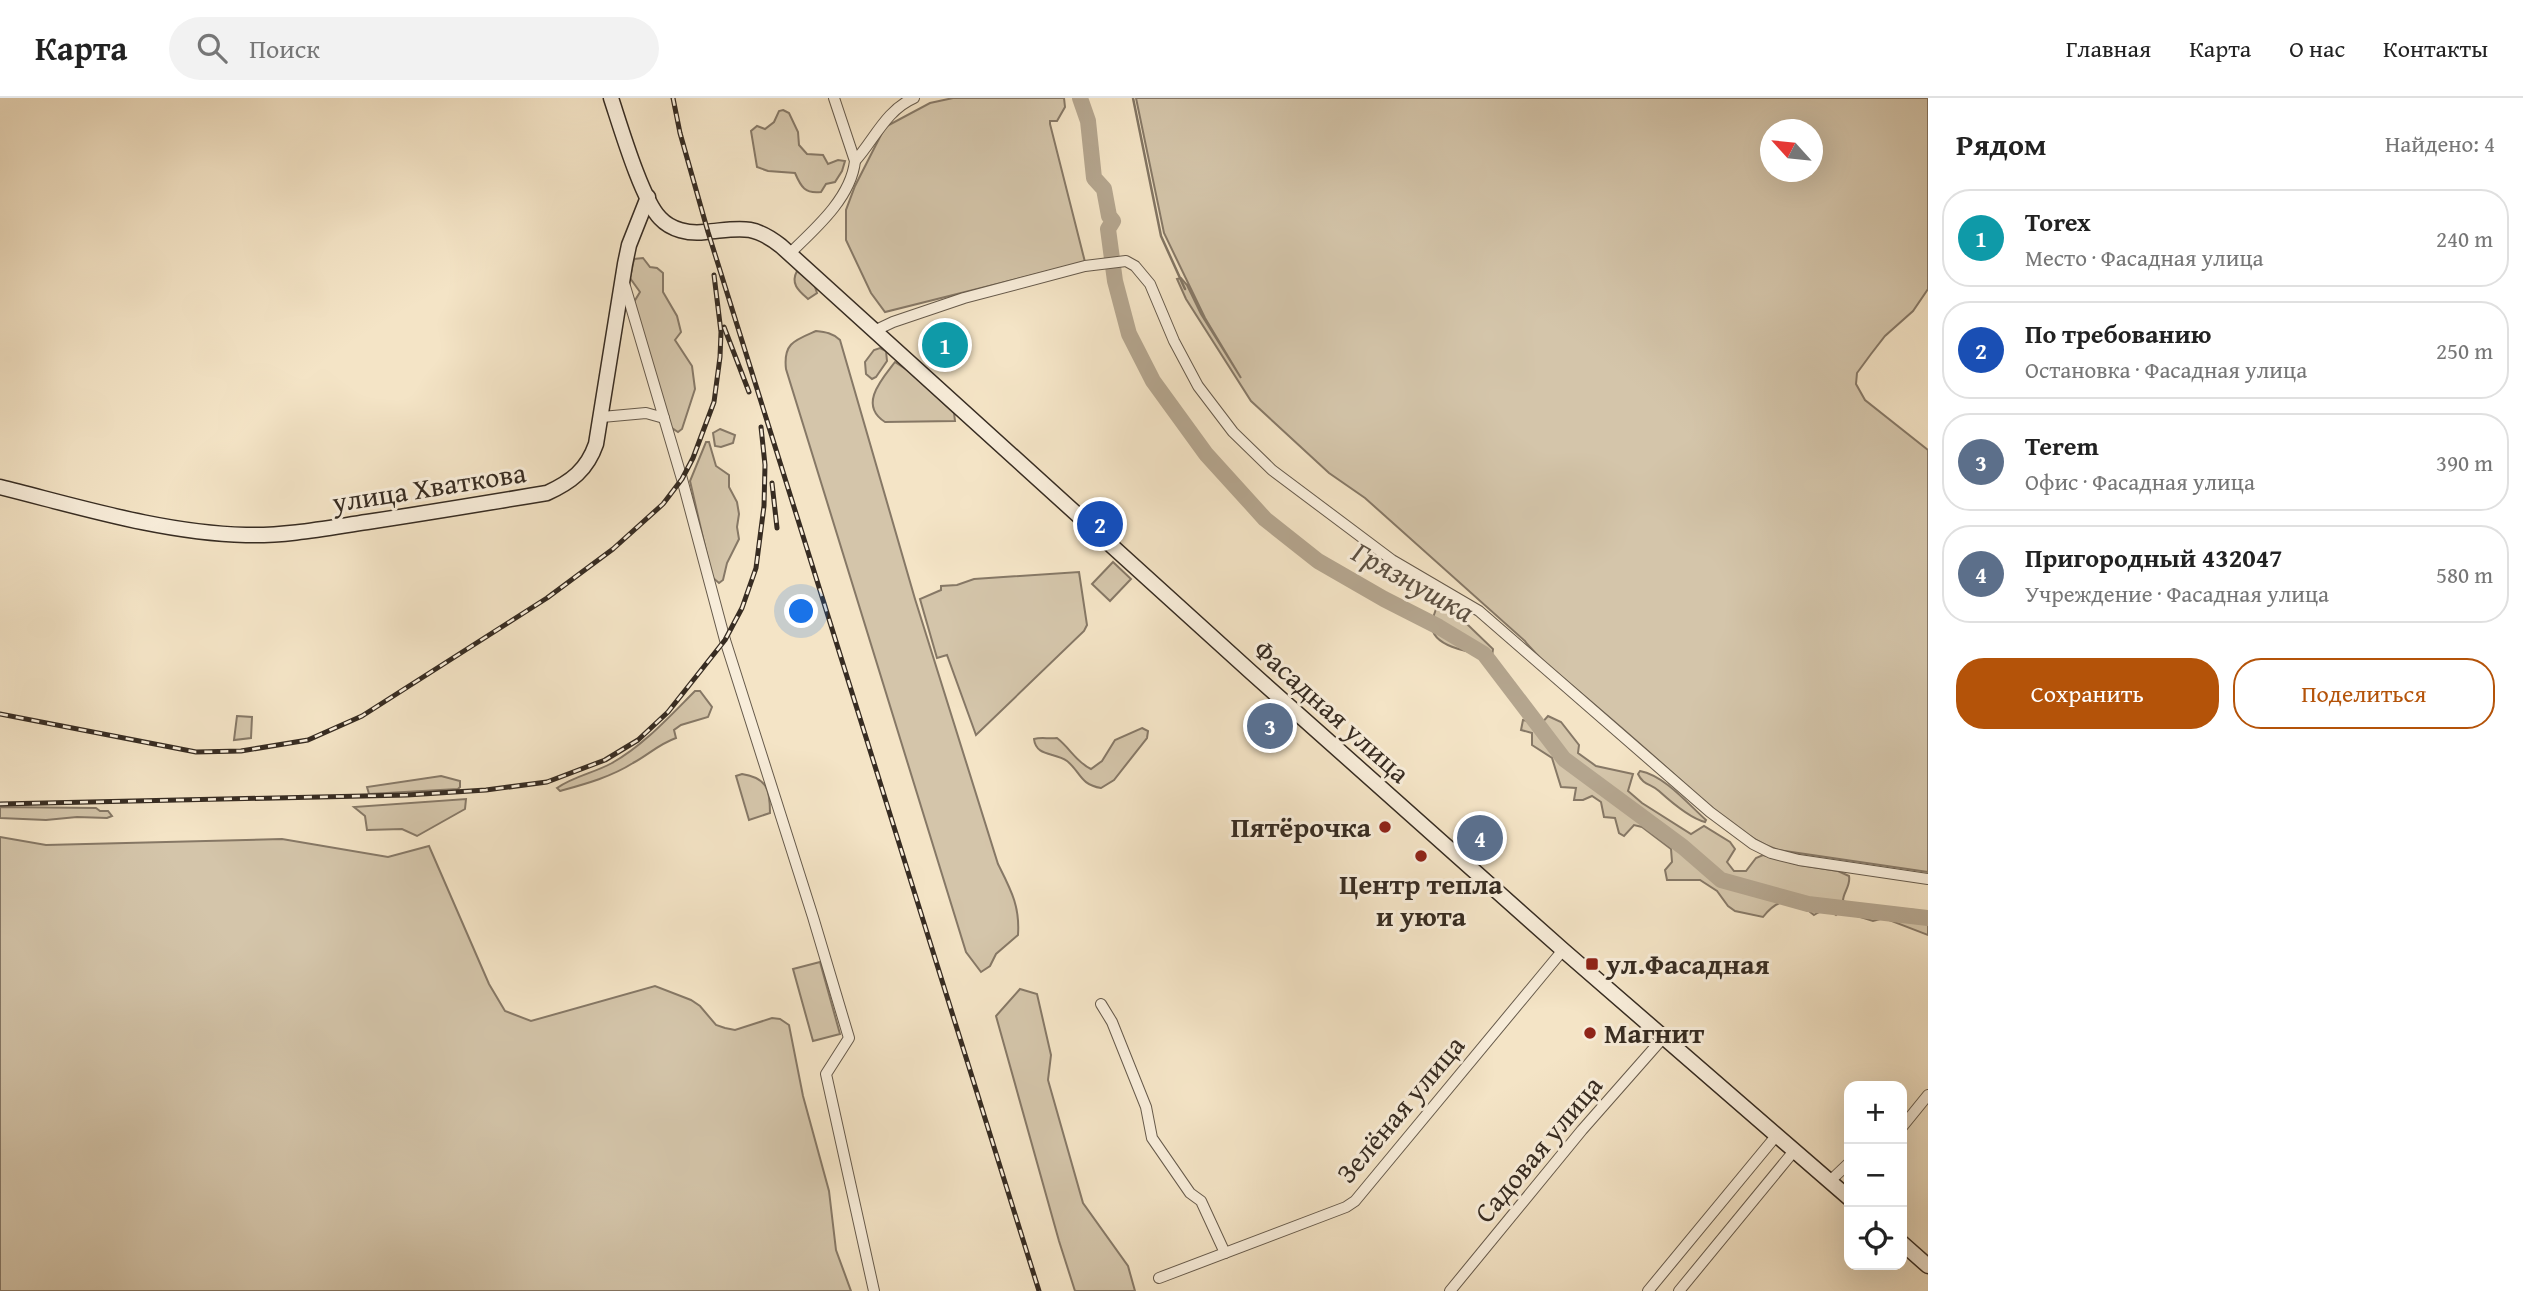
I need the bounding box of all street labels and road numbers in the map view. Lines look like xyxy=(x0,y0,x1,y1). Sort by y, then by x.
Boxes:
street label: улица Хваткова xyxy=(328,451,529,522)
street label: Фасадная улица xyxy=(1245,629,1420,793)
street label: Зелёная улица xyxy=(1326,1025,1474,1191)
street label: Садовая улица xyxy=(1464,1066,1612,1231)

